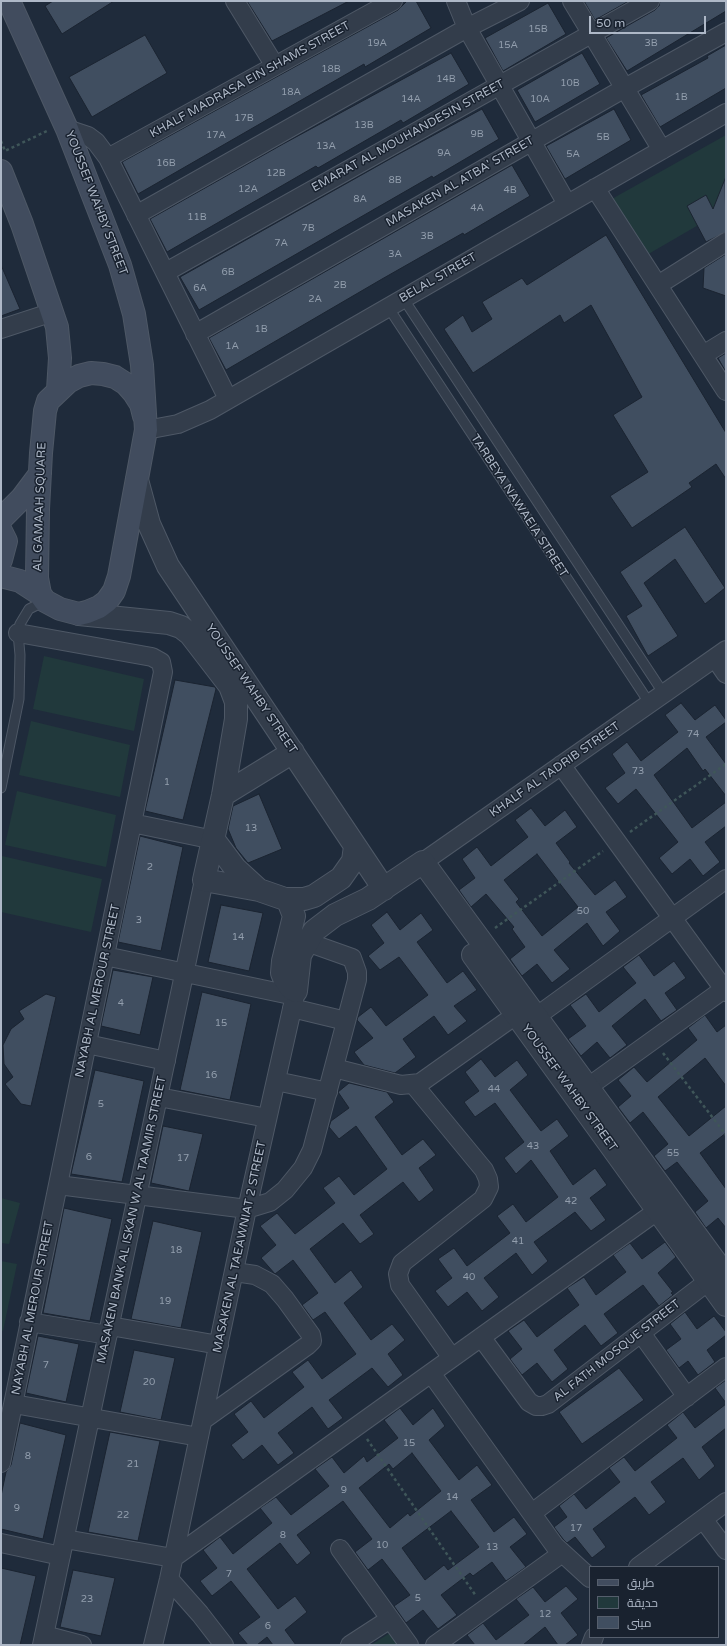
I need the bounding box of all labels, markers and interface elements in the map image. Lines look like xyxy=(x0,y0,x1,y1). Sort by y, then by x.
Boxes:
scale bar xyxy=(591,8,708,34)
text: 50 m xyxy=(596,16,625,30)
street label: KHALF MADRASA EIN SHAMS STREET xyxy=(147,19,353,141)
house number: 15B xyxy=(528,23,548,35)
house number: 19A xyxy=(367,37,387,49)
house number: 3B xyxy=(644,37,658,49)
house number: 15A xyxy=(498,39,518,51)
house number: 18B xyxy=(321,63,341,75)
house number: 14B xyxy=(436,73,456,85)
street label: EMARAT AL MOUHANDESIN STREET xyxy=(309,77,507,195)
house number: 10B xyxy=(560,77,580,89)
house number: 18A xyxy=(281,86,301,98)
house number: 1B xyxy=(674,91,688,103)
house number: 14A xyxy=(401,93,421,105)
house number: 10A xyxy=(530,93,550,105)
house number: 17B xyxy=(234,112,254,124)
house number: 13B xyxy=(354,119,374,131)
house number: 9B xyxy=(470,128,484,140)
street label: YOUSSEF WAHBY STREET xyxy=(62,129,130,277)
house number: 17A xyxy=(206,129,226,141)
house number: 5B xyxy=(596,131,610,143)
street label: MASAKEN AL ATBA' STREET xyxy=(384,134,536,230)
house number: 13A xyxy=(316,140,336,152)
house number: 9A xyxy=(437,147,451,159)
house number: 5A xyxy=(566,148,580,160)
house number: 16B xyxy=(156,157,176,169)
house number: 12B xyxy=(266,167,286,179)
house number: 8B xyxy=(388,174,402,186)
house number: 12A xyxy=(238,183,258,195)
house number: 4B xyxy=(503,184,517,196)
house number: 8A xyxy=(353,193,367,205)
house number: 4A xyxy=(470,202,484,214)
house number: 11B xyxy=(187,211,207,223)
house number: 7B xyxy=(301,222,315,234)
house number: 3B xyxy=(420,230,434,242)
house number: 7A xyxy=(274,237,288,249)
house number: 3A xyxy=(388,248,402,260)
street label: BELAL STREET xyxy=(397,250,479,306)
house number: 6B xyxy=(221,266,235,278)
house number: 2B xyxy=(333,279,347,291)
house number: 6A xyxy=(193,282,207,294)
house number: 2A xyxy=(308,293,322,305)
house number: 1B xyxy=(254,323,268,335)
house number: 1A xyxy=(225,340,239,352)
street label: TARBEYA NAWAEIA STREET xyxy=(467,432,571,580)
street label: AL GAMAAH SQUARE xyxy=(31,442,49,572)
street label: YOUSSEF WAHBY STREET xyxy=(202,621,300,757)
street label: KHALF AL TADRIB STREET xyxy=(487,719,623,821)
house number: 74 xyxy=(687,728,699,740)
house number: 73 xyxy=(632,765,644,777)
house number: 1 xyxy=(164,776,170,788)
house number: 13 xyxy=(245,822,257,834)
house number: 2 xyxy=(147,861,153,873)
street label: NAYABH AL MEROUR STREET xyxy=(73,903,123,1079)
house number: 50 xyxy=(577,905,589,917)
house number: 3 xyxy=(136,914,142,926)
house number: 14 xyxy=(232,931,244,943)
house number: 4 xyxy=(118,997,124,1009)
house number: 15 xyxy=(215,1017,227,1029)
street label: YOUSSEF WAHBY STREET xyxy=(518,1022,620,1154)
house number: 16 xyxy=(205,1069,217,1081)
street label: MASAKEN BANK AL ISKAN W AL TAAMIR STREET xyxy=(94,1075,170,1365)
house number: 44 xyxy=(488,1083,500,1095)
house number: 5 xyxy=(98,1098,104,1110)
street label: MASAKEN AL TAEAWNIAT 2 STREET xyxy=(210,1140,270,1354)
house number: 43 xyxy=(527,1140,539,1152)
house number: 55 xyxy=(667,1147,679,1159)
house number: 6 xyxy=(86,1151,92,1163)
house number: 17 xyxy=(177,1152,189,1164)
house number: 42 xyxy=(565,1195,577,1207)
street label: NAYABH AL MEROUR STREET xyxy=(9,1220,57,1396)
house number: 41 xyxy=(512,1235,524,1247)
house number: 18 xyxy=(170,1244,182,1256)
house number: 40 xyxy=(463,1271,475,1283)
house number: 19 xyxy=(159,1295,171,1307)
street label: AL FATH MOSQUE STREET xyxy=(551,1297,683,1405)
house number: 7 xyxy=(43,1359,49,1371)
house number: 20 xyxy=(143,1376,155,1388)
house number: 15 xyxy=(403,1437,415,1449)
house number: 8 xyxy=(25,1450,31,1462)
house number: 21 xyxy=(127,1458,139,1470)
house number: 9 xyxy=(341,1484,347,1496)
house number: 14 xyxy=(446,1491,458,1503)
house number: 9 xyxy=(14,1502,20,1514)
house number: 22 xyxy=(117,1509,129,1521)
house number: 17 xyxy=(570,1522,582,1534)
house number: 8 xyxy=(280,1529,286,1541)
house number: 10 xyxy=(376,1539,388,1551)
house number: 13 xyxy=(486,1541,498,1553)
legend xyxy=(589,1566,719,1638)
house number: 7 xyxy=(226,1568,232,1580)
text: طريق xyxy=(627,1576,654,1590)
house number: 5 xyxy=(415,1592,421,1604)
house number: 23 xyxy=(81,1593,93,1605)
text: حديقة xyxy=(627,1596,658,1610)
house number: 12 xyxy=(539,1608,551,1620)
text: مبنى xyxy=(627,1616,652,1630)
house number: 6 xyxy=(265,1620,271,1632)

